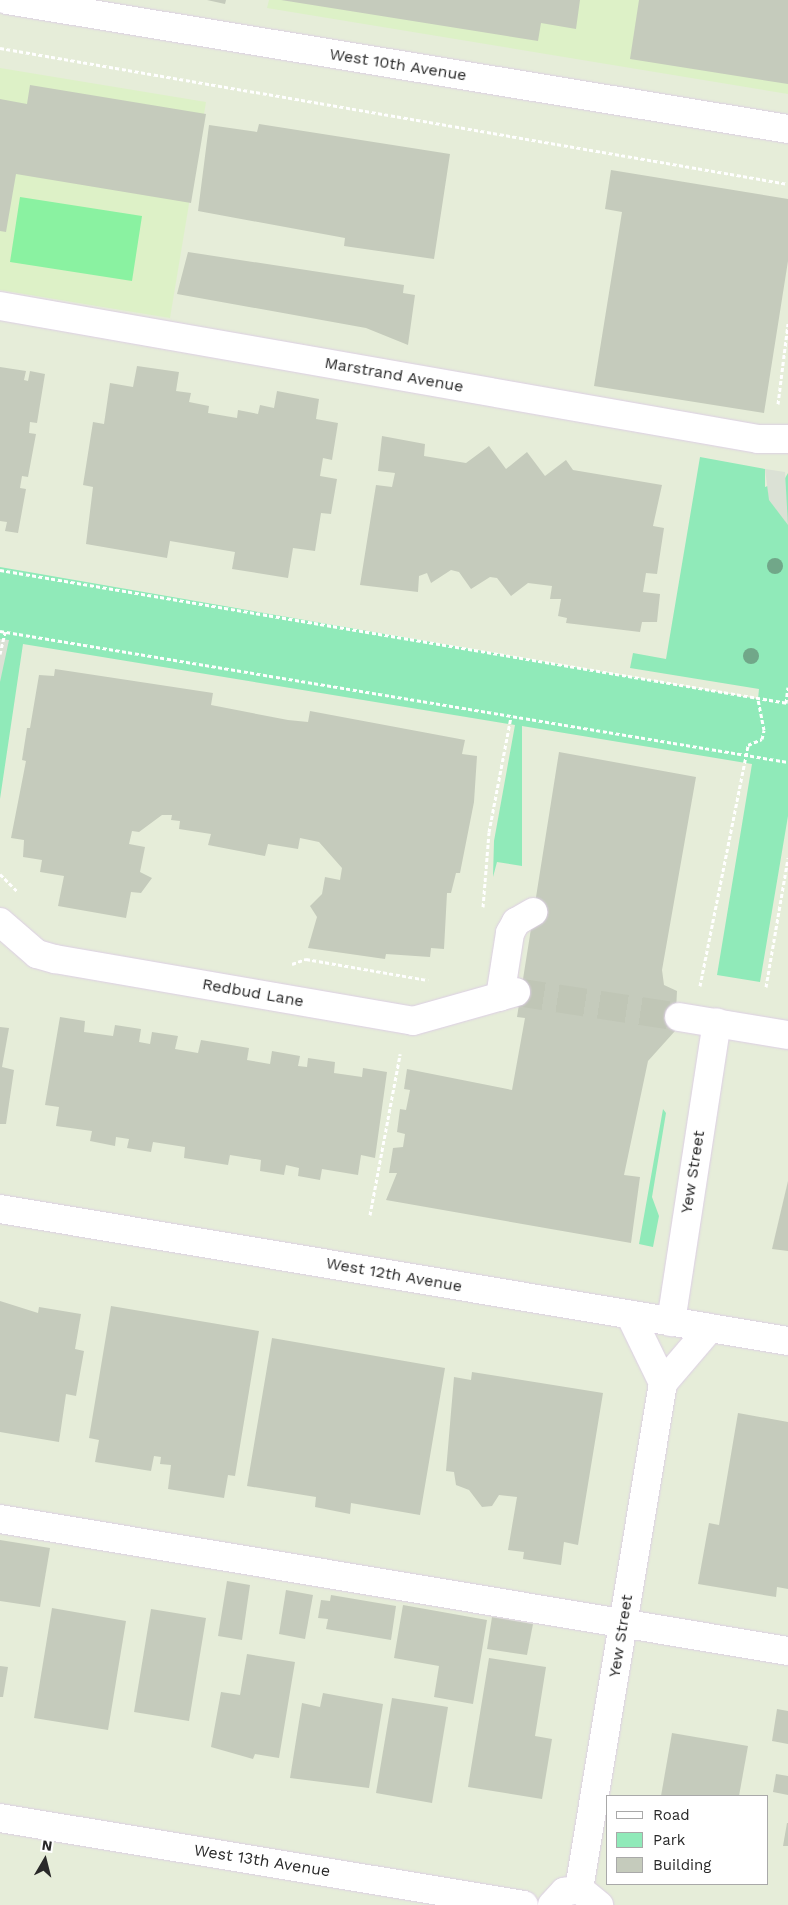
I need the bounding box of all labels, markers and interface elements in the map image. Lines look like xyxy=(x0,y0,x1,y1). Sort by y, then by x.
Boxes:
street label: West 10th Avenue xyxy=(328,45,468,85)
street label: Marstrand Avenue xyxy=(323,353,465,397)
street label: Redbud Lane xyxy=(201,975,305,1011)
street label: Yew Street xyxy=(677,1129,709,1215)
street label: West 12th Avenue xyxy=(324,1253,464,1297)
street label: Yew Street xyxy=(605,1593,637,1679)
legend xyxy=(606,1795,768,1885)
text: Road xyxy=(653,1806,690,1824)
text: Park xyxy=(653,1831,685,1849)
north arrow xyxy=(20,1835,70,1885)
text: N xyxy=(41,1837,53,1854)
street label: West 13th Avenue xyxy=(192,1841,332,1881)
text: Building xyxy=(653,1856,711,1874)

